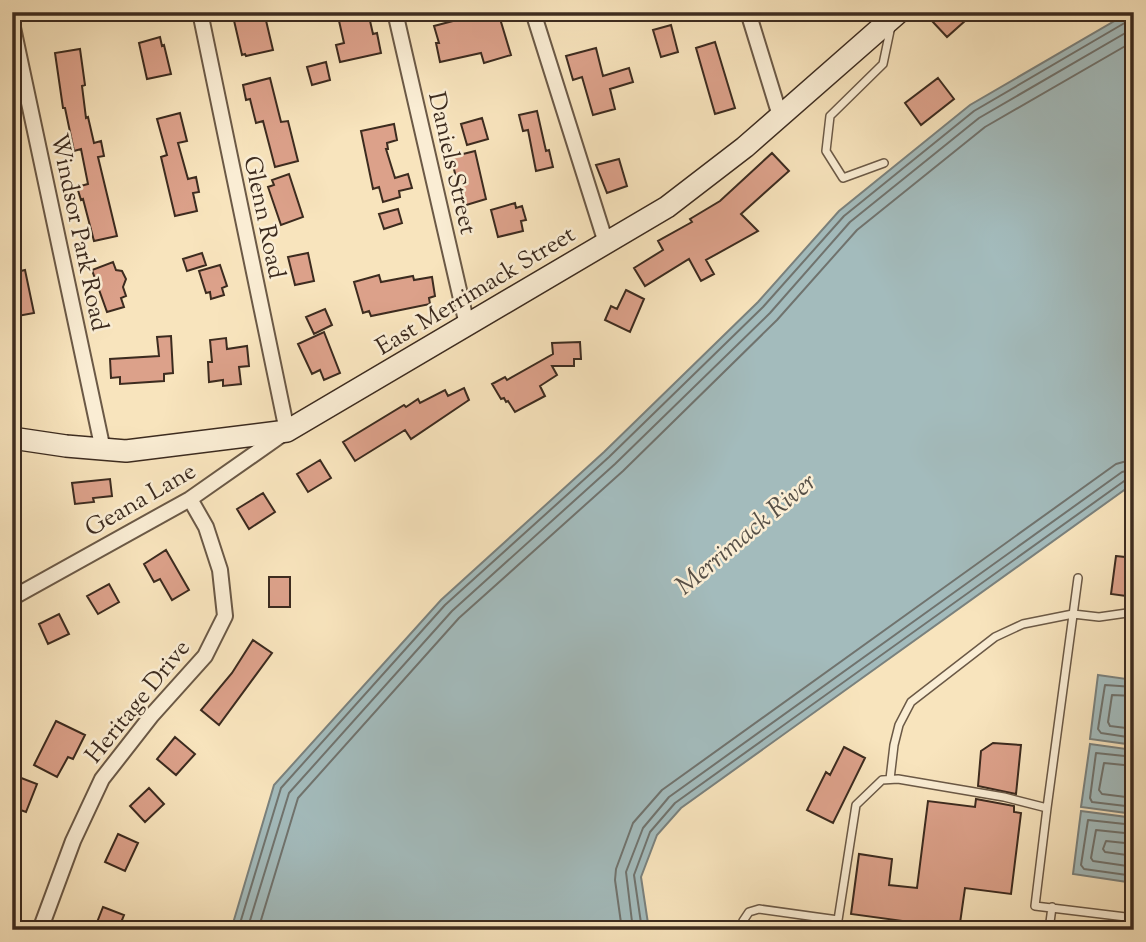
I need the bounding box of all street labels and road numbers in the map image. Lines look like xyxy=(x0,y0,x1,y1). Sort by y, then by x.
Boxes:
street label: Daniels Street xyxy=(418,89,484,238)
street label: Windsor Park Road xyxy=(40,130,116,335)
street label: Glenn Road xyxy=(233,153,293,282)
street label: East Merrimack Street xyxy=(370,219,582,365)
street label: Geana Lane xyxy=(79,455,203,546)
street label: Heritage Drive xyxy=(78,633,199,771)

